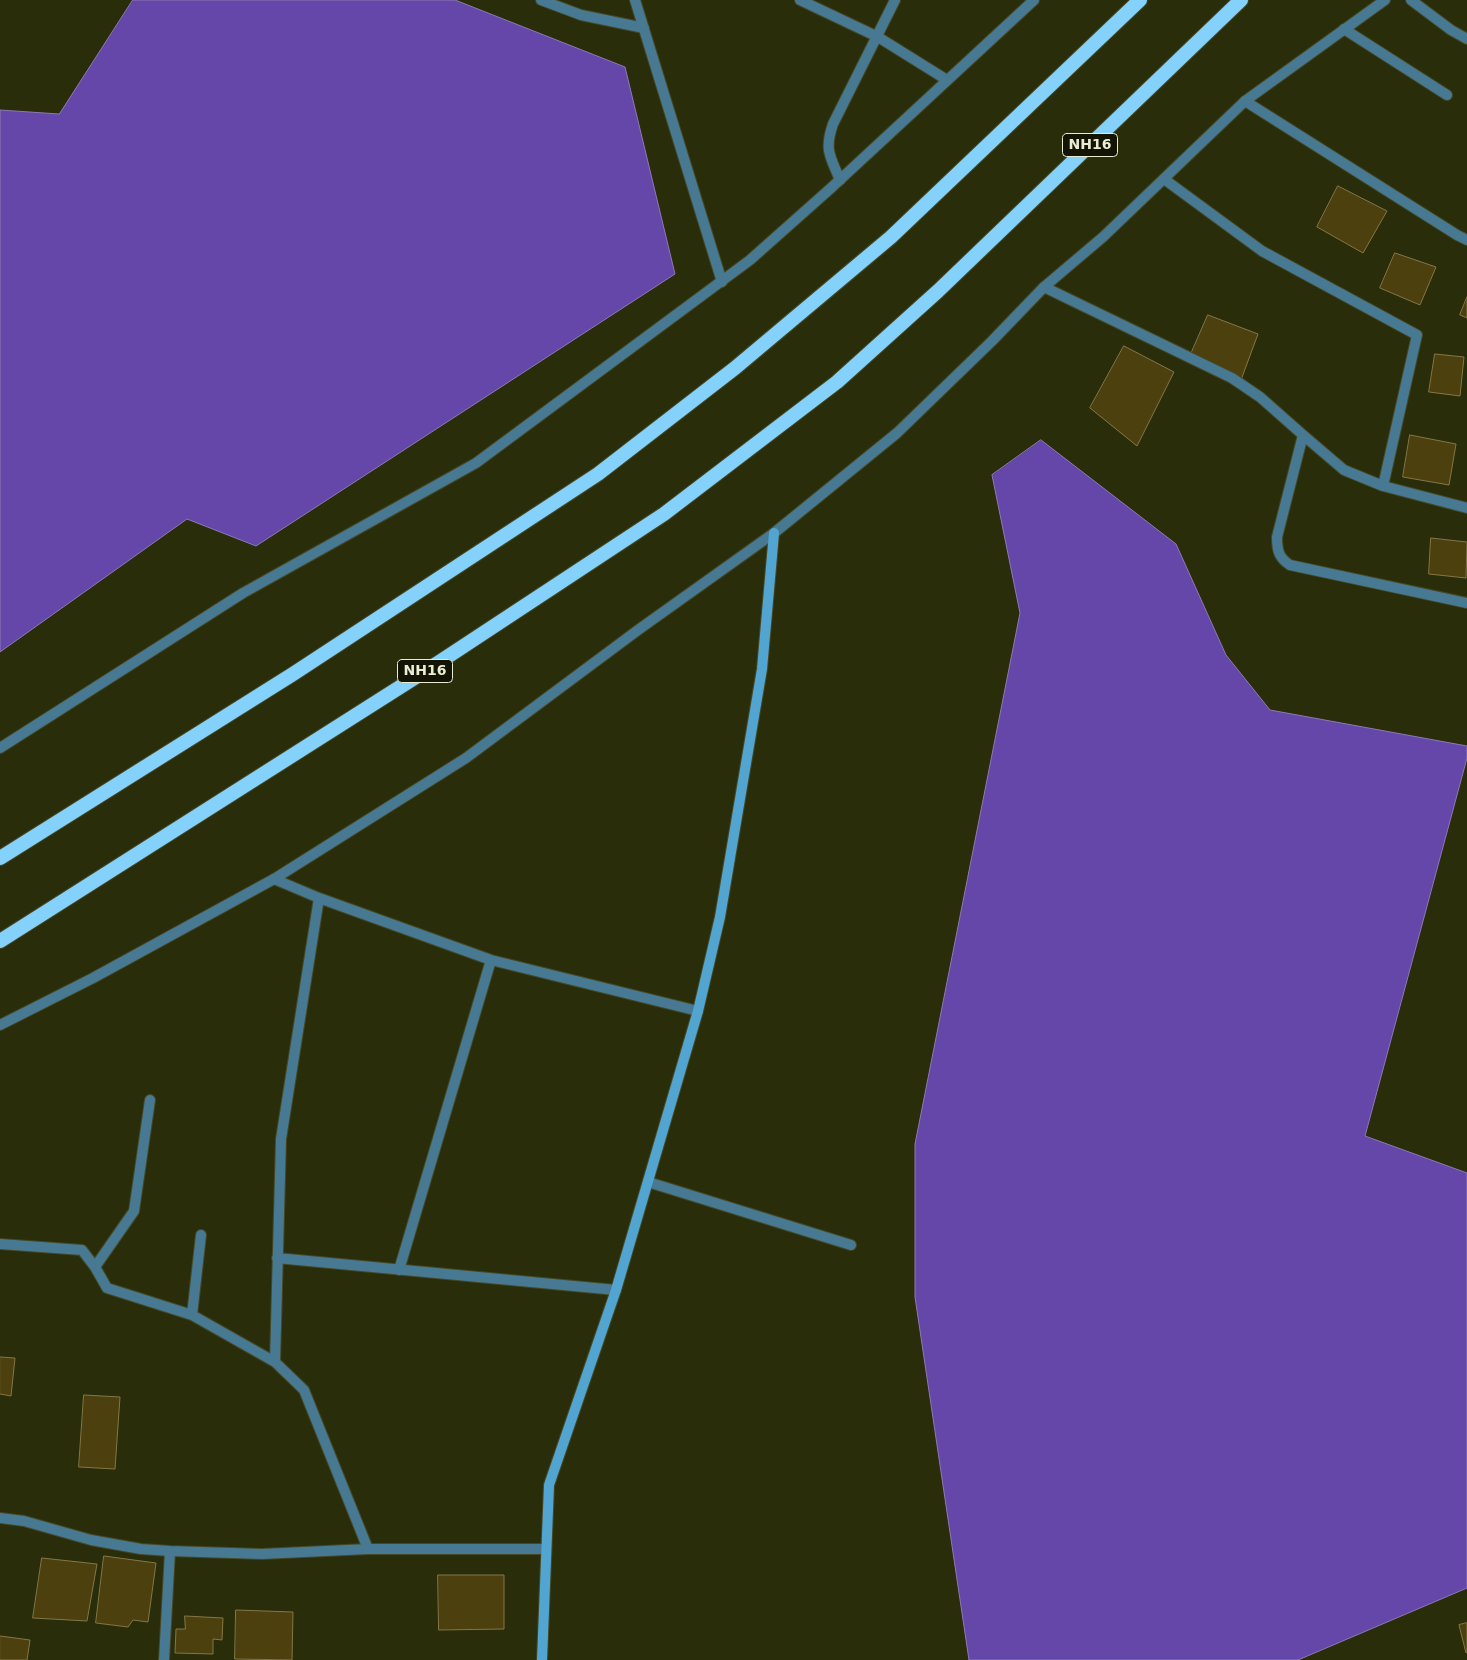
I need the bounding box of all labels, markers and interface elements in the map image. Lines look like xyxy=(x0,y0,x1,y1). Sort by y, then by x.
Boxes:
road number: NH16 xyxy=(1062,134,1118,156)
road number: NH16 xyxy=(398,659,452,682)

